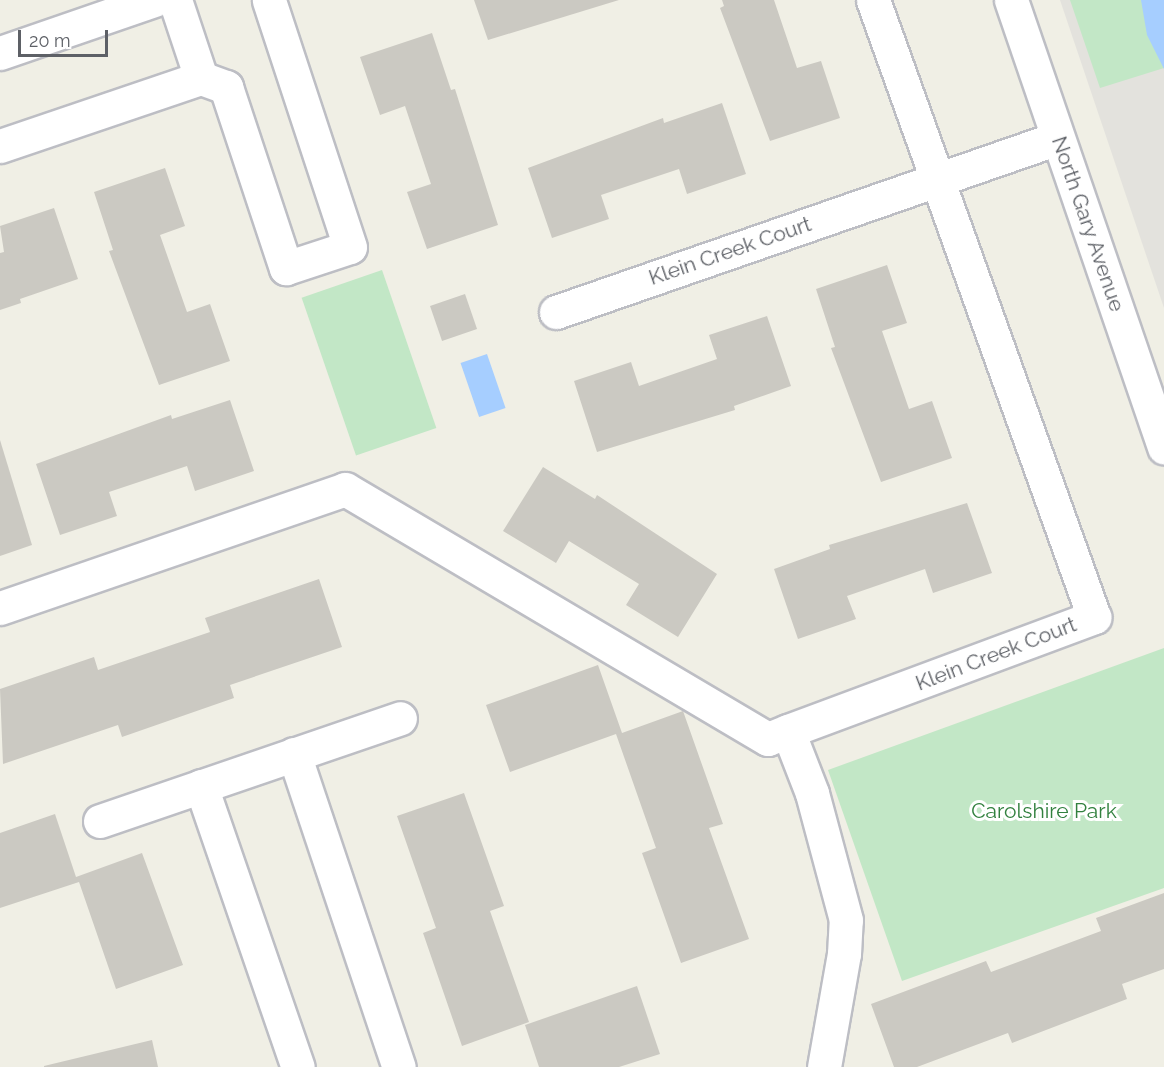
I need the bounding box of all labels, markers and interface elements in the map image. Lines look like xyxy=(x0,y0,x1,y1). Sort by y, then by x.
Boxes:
scale bar xyxy=(21,18,111,56)
text: 20 m xyxy=(29,30,71,51)
street label: North Gary Avenue xyxy=(1046,133,1130,315)
street label: Klein Creek Court xyxy=(645,211,815,291)
street label: Klein Creek Court xyxy=(912,612,1080,696)
park label: Carolshire Park xyxy=(971,798,1117,824)

